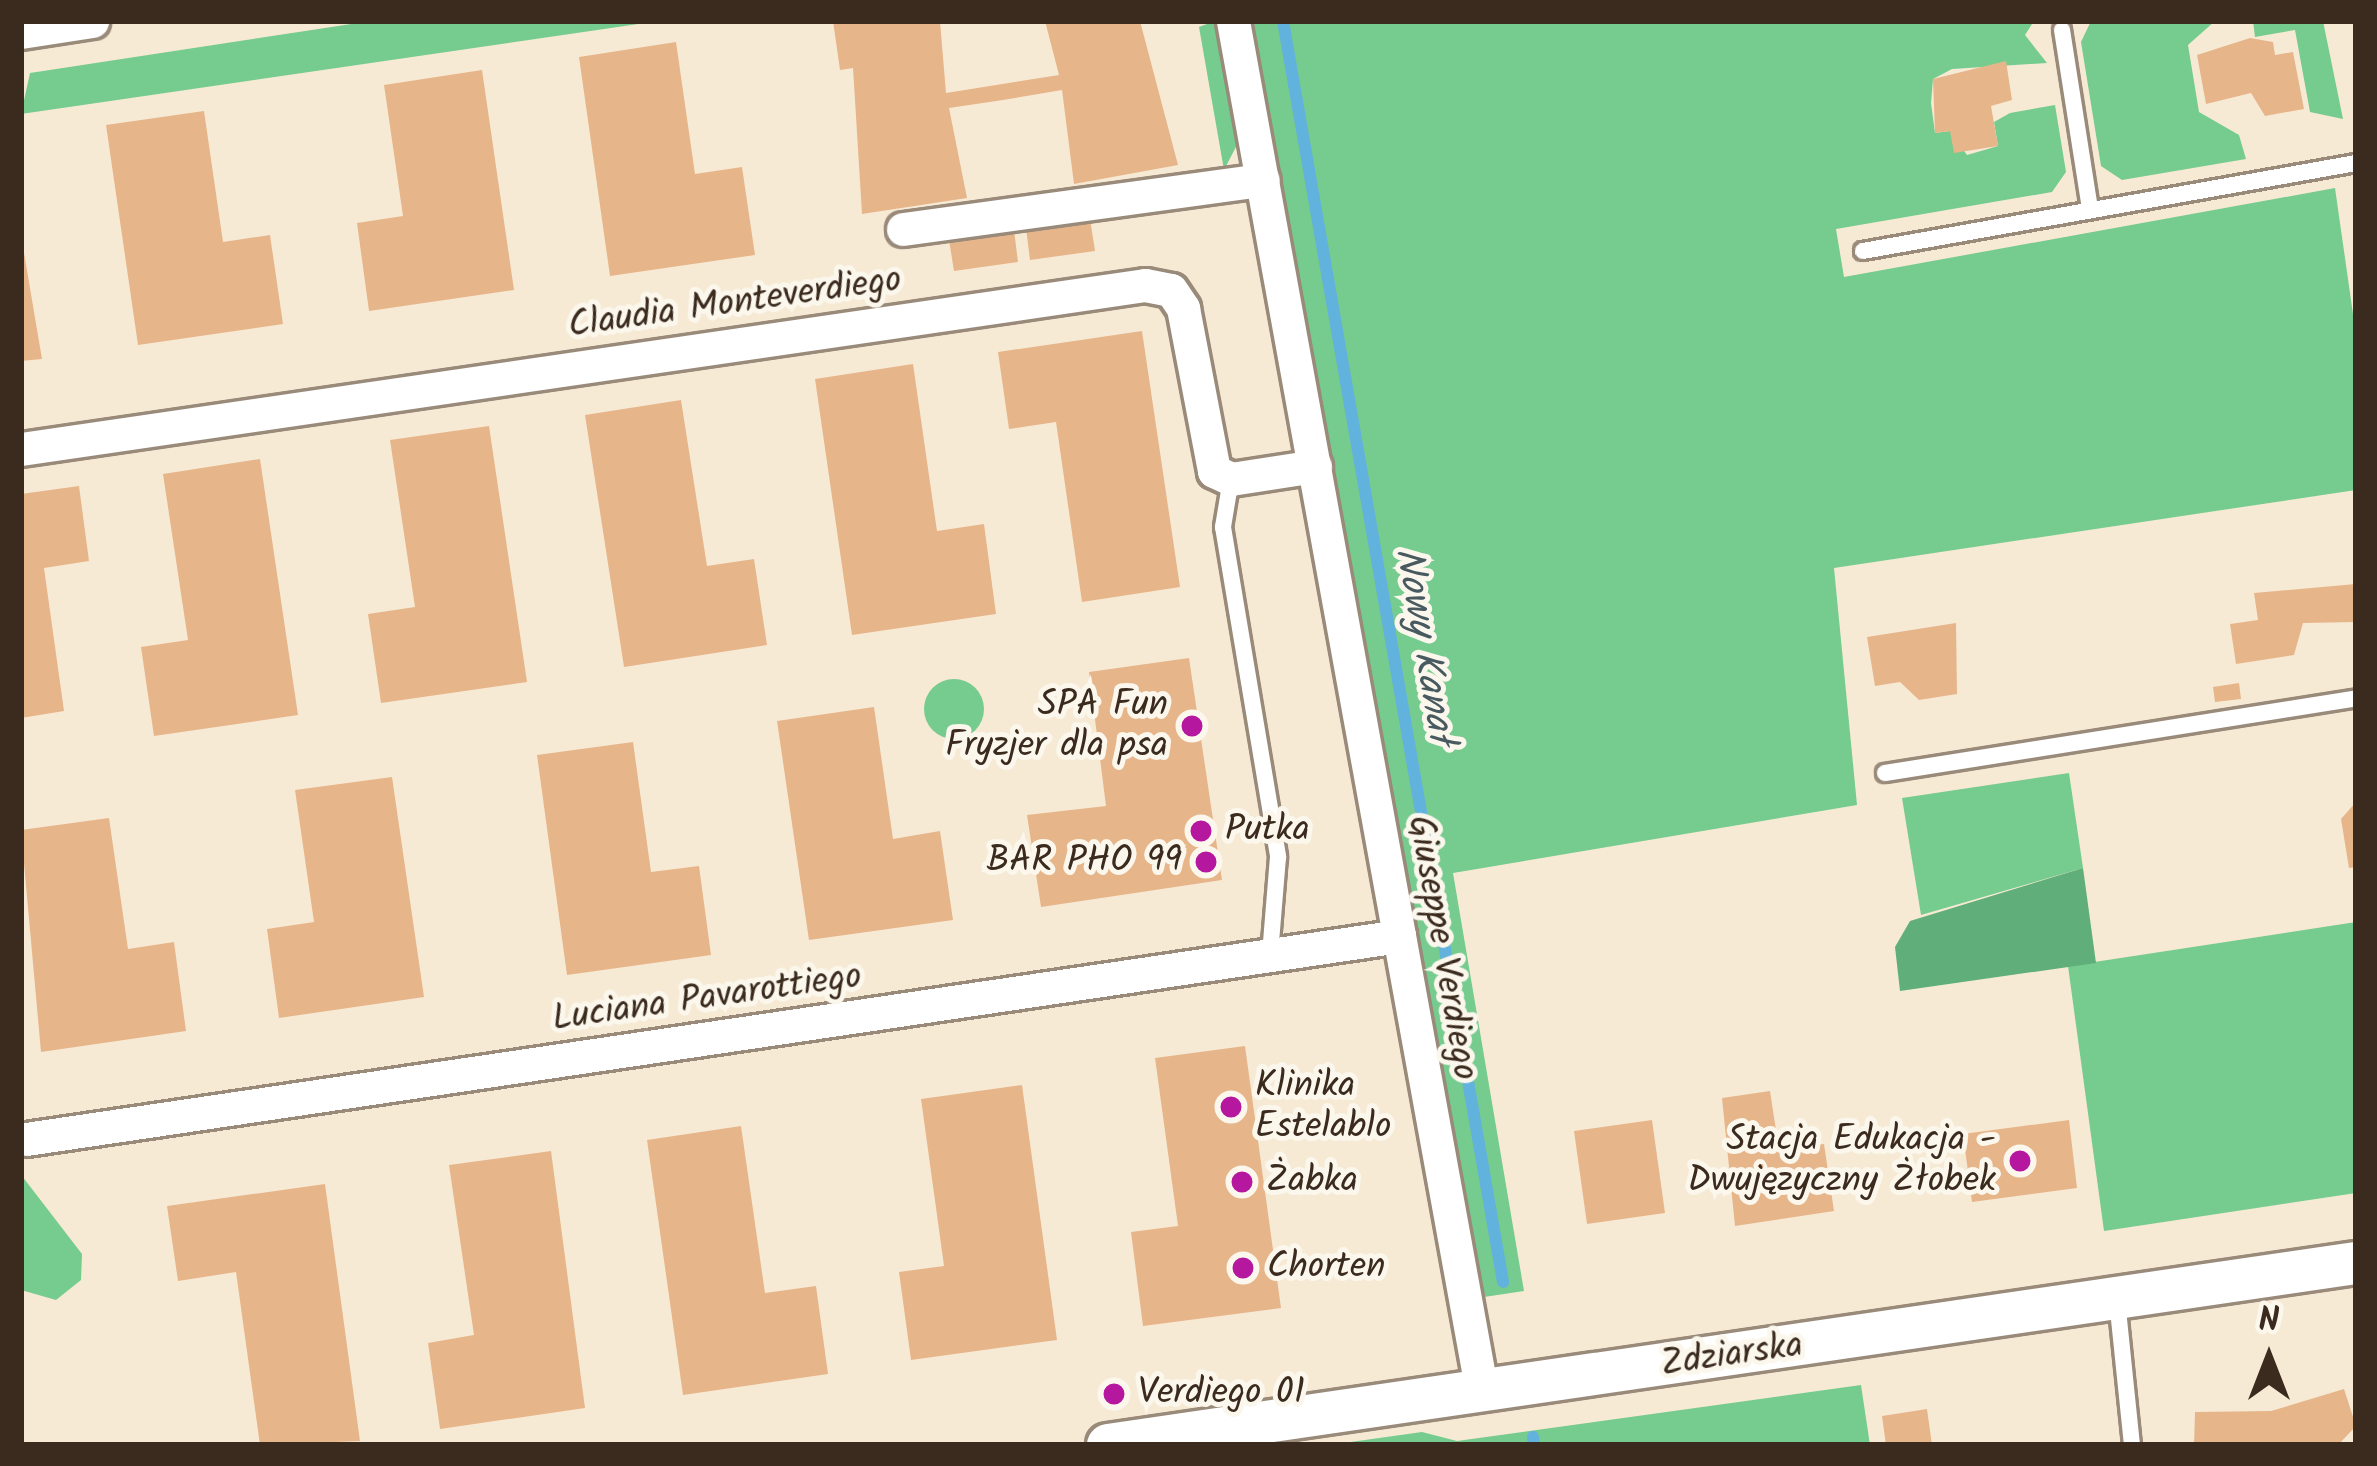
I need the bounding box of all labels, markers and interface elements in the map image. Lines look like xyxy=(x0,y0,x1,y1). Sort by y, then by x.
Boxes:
street label: Claudia Monteverdiego xyxy=(566,259,904,349)
water label: Nowy Kanał xyxy=(1383,544,1463,748)
place label: SPA Fun Fryzjer dla psa xyxy=(945,683,1168,768)
marker: SPA Fun Fryzjer dla psa xyxy=(1179,713,1205,739)
place label: Putka xyxy=(1225,809,1310,853)
street label: Giuseppe Verdiego xyxy=(1396,812,1486,1084)
marker: Putka xyxy=(1188,818,1214,844)
place label: BAR PHO 99 xyxy=(986,840,1182,884)
marker: BAR PHO 99 xyxy=(1193,849,1219,875)
street label: Luciana Pavarottiego xyxy=(550,956,864,1042)
place label: Klinika Estelablo xyxy=(1255,1064,1391,1149)
marker: Klinika Estelablo xyxy=(1218,1094,1244,1120)
place label: Stacja Edukacja - Dwujęzyczny Żłobek xyxy=(1688,1118,1996,1203)
marker: Stacja Edukacja - Dwujęzyczny Żłobek xyxy=(2007,1148,2033,1174)
place label: Żabka xyxy=(1266,1160,1358,1204)
marker: Żabka xyxy=(1229,1169,1255,1195)
place label: Chorten xyxy=(1267,1246,1385,1290)
marker: Chorten xyxy=(1230,1255,1256,1281)
text: N xyxy=(2259,1295,2279,1348)
north arrow xyxy=(2209,1298,2329,1418)
street label: Zdziarska xyxy=(1658,1325,1806,1387)
place label: Verdiego 01 xyxy=(1138,1372,1305,1416)
marker: Verdiego 01 xyxy=(1101,1381,1127,1407)

